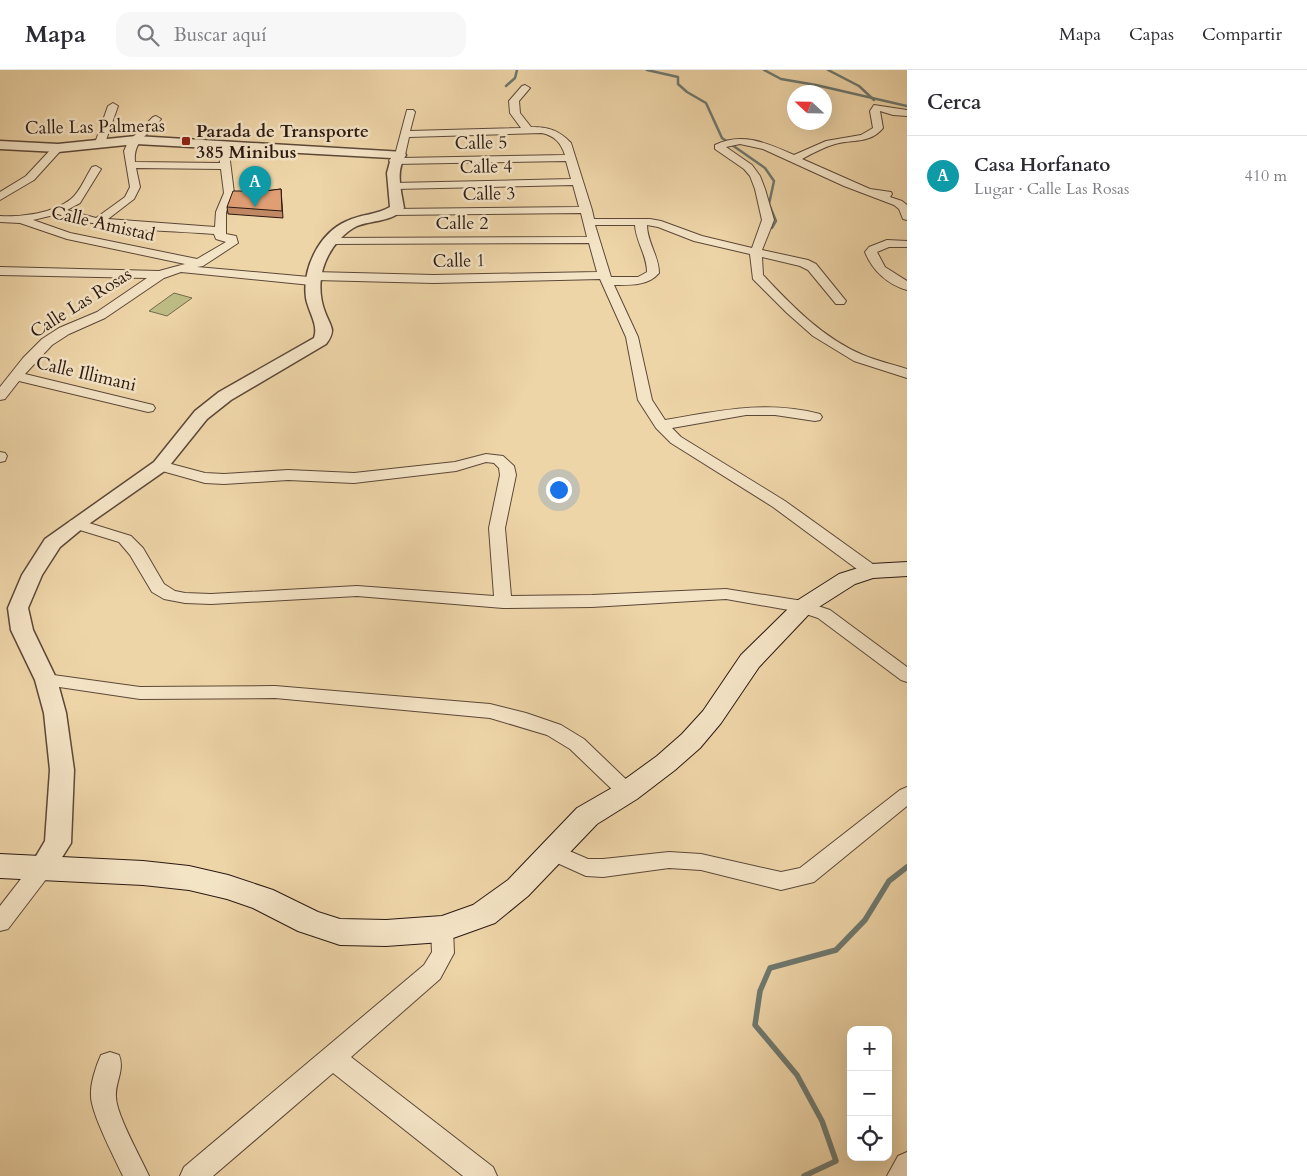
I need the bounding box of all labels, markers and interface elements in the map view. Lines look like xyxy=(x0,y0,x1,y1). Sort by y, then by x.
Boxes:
search box xyxy=(116,12,466,57)
text: Mapa xyxy=(25,18,86,51)
icon: search xyxy=(134,21,162,49)
text: Buscar aquí xyxy=(174,22,267,48)
text: Mapa xyxy=(1059,22,1101,47)
text: Capas xyxy=(1129,22,1174,47)
text: Compartir xyxy=(1202,22,1282,47)
north arrow xyxy=(787,85,832,130)
text: Cerca xyxy=(927,88,981,117)
street label: Calle Las Palmeras xyxy=(25,113,165,141)
place label: Parada de Transporte 385 Minibus xyxy=(196,119,369,165)
street label: Calle 5 xyxy=(454,130,508,156)
marker: Parada de Transporte 385 Minibus xyxy=(180,135,192,147)
text: Casa Horfanato xyxy=(974,152,1110,178)
street label: Calle 4 xyxy=(459,154,513,180)
text: A xyxy=(937,165,949,187)
text: 410 m xyxy=(1245,165,1287,187)
pin: A xyxy=(239,166,271,207)
text: Lugar · Calle Las Rosas xyxy=(974,178,1129,200)
street label: Calle 3 xyxy=(462,181,516,207)
street label: Calle Amistad xyxy=(49,200,158,248)
street label: Calle 2 xyxy=(436,211,488,236)
street label: Calle 1 xyxy=(432,248,486,274)
street label: Calle Las Rosas xyxy=(26,262,136,344)
street label: Calle Illimani xyxy=(33,350,139,398)
your location xyxy=(546,477,572,503)
map controls xyxy=(847,1026,892,1161)
button: + xyxy=(847,1026,892,1071)
button: − xyxy=(847,1071,892,1116)
button: locate xyxy=(847,1116,892,1161)

